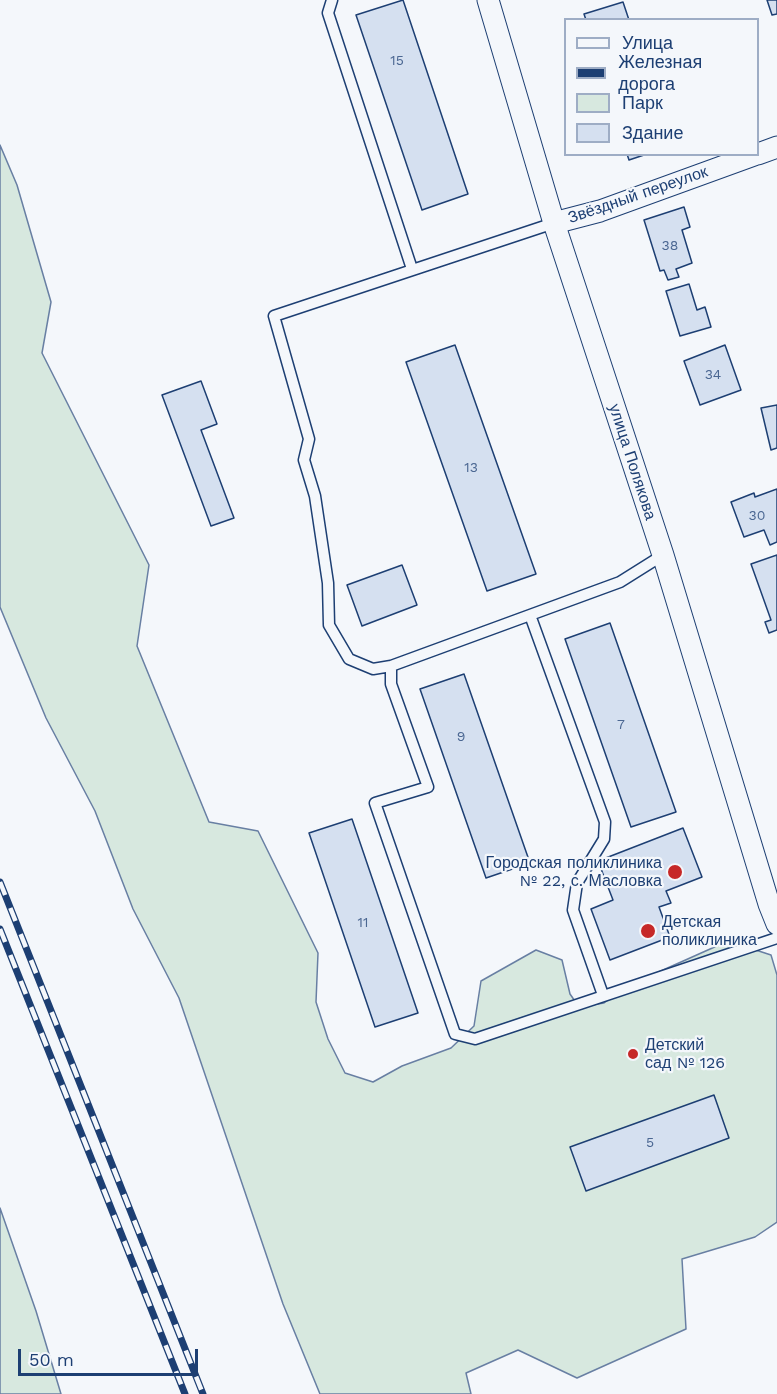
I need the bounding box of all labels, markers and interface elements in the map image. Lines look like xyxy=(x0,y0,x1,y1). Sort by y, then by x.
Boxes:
legend xyxy=(564,18,759,156)
text: Улица xyxy=(622,32,673,53)
text: Железная дорога xyxy=(618,51,702,94)
house number: 15 xyxy=(390,53,404,69)
text: Парк xyxy=(622,92,663,113)
text: Здание xyxy=(622,122,683,143)
street label: Звёздный переулок xyxy=(566,162,710,228)
house number: 38 xyxy=(662,238,678,254)
house number: 34 xyxy=(705,367,721,383)
street label: улица Полякова xyxy=(604,402,660,522)
house number: 13 xyxy=(464,460,478,476)
house number: 30 xyxy=(749,508,765,524)
house number: 7 xyxy=(617,717,625,733)
house number: 9 xyxy=(457,729,465,745)
place label: Городская поликлиника № 22, с. Масловка xyxy=(485,853,662,891)
marker: Городская поликлиника № 22, с. Масловка xyxy=(666,863,684,881)
place label: Детская поликлиника xyxy=(662,912,757,950)
house number: 11 xyxy=(358,915,368,931)
marker: Детская поликлиника xyxy=(639,922,657,940)
place label: Детский сад № 126 xyxy=(645,1035,725,1073)
marker: Детский сад № 126 xyxy=(626,1047,640,1061)
house number: 5 xyxy=(646,1135,654,1151)
scale bar xyxy=(21,1337,201,1375)
text: 50 m xyxy=(29,1349,74,1370)

